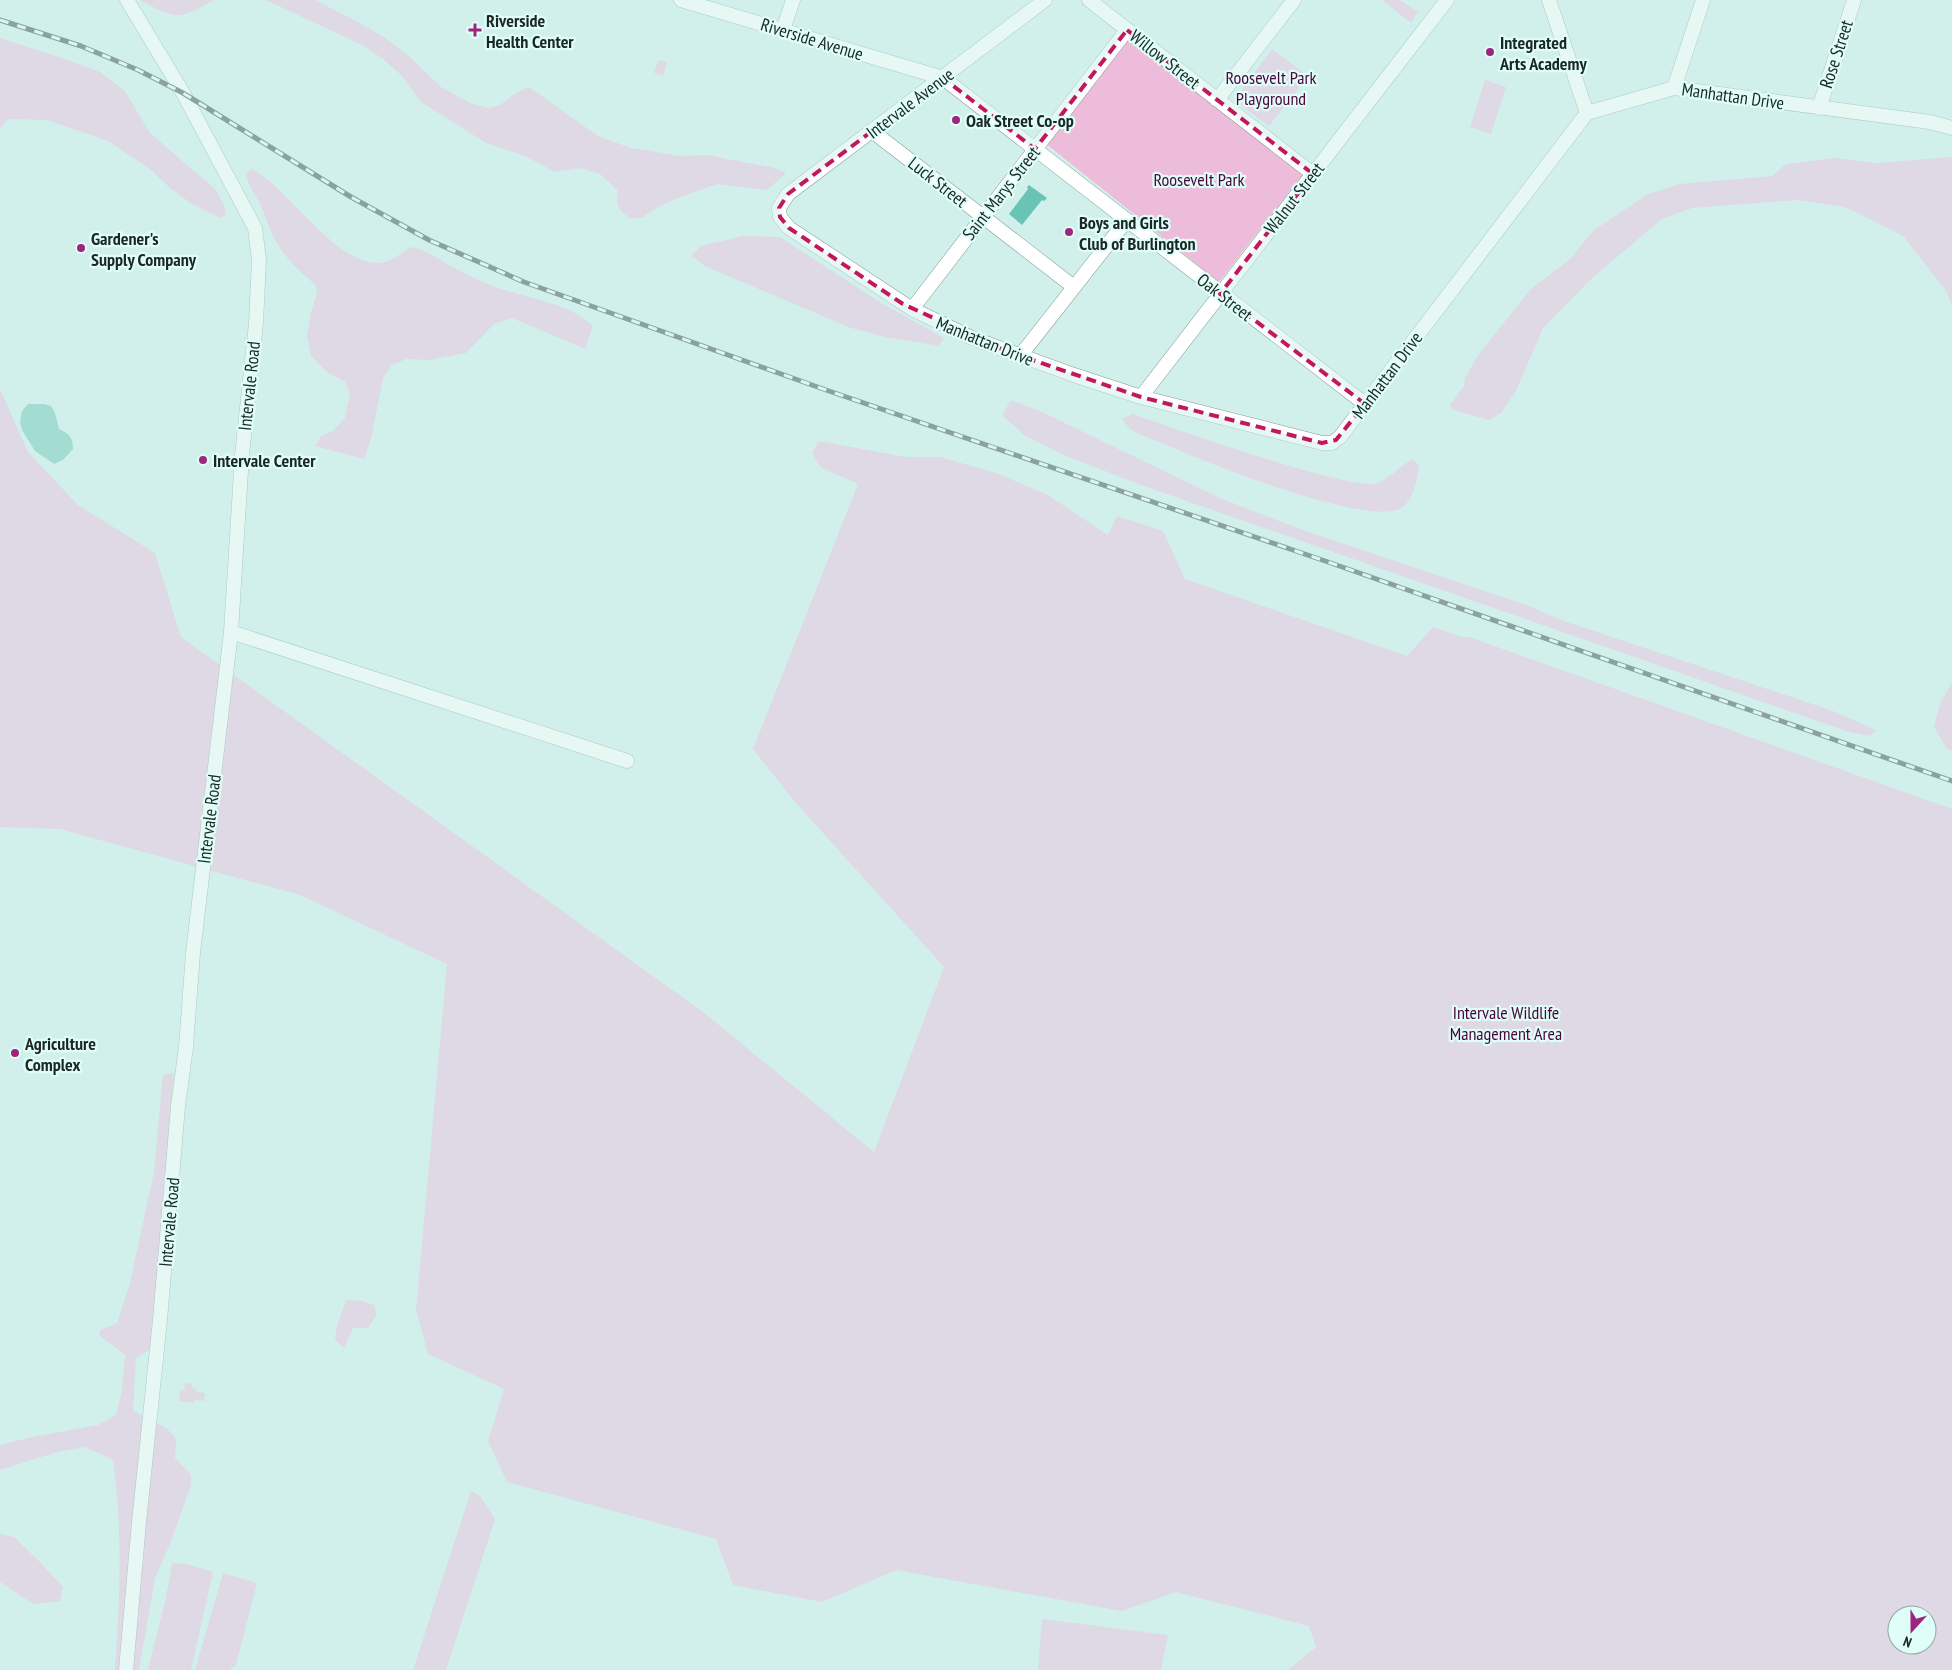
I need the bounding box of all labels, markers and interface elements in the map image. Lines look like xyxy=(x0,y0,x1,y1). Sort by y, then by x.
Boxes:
place label: Riverside Health Center xyxy=(486,9,574,53)
street label: Riverside Avenue xyxy=(758,13,866,65)
street label: Rose Street xyxy=(1814,17,1858,91)
marker: Riverside Health Center xyxy=(468,23,482,37)
street label: Willow Street xyxy=(1125,24,1205,94)
place label: Integrated Arts Academy xyxy=(1499,31,1587,75)
marker: Integrated Arts Academy xyxy=(1484,46,1496,58)
street label: Intervale Avenue xyxy=(862,63,958,143)
park label: Roosevelt Park Playground xyxy=(1226,66,1316,110)
street label: Manhattan Drive xyxy=(1680,77,1786,115)
place label: Oak Street Co-op xyxy=(966,109,1074,132)
marker: Oak Street Co-op xyxy=(950,114,962,126)
street label: Saint Marys Street xyxy=(957,141,1045,245)
street label: Luck Street xyxy=(904,152,972,212)
street label: Walnut Street xyxy=(1259,158,1329,238)
park label: Roosevelt Park xyxy=(1154,168,1244,191)
place label: Boys and Girls Club of Burlington xyxy=(1079,211,1196,255)
marker: Boys and Girls Club of Burlington xyxy=(1063,226,1075,238)
place label: Gardener's Supply Company xyxy=(91,227,197,271)
marker: Gardener's Supply Company xyxy=(75,242,87,254)
street label: Oak Street xyxy=(1192,268,1258,326)
street label: Manhattan Drive xyxy=(933,311,1037,371)
street label: Manhattan Drive xyxy=(1347,327,1427,423)
street label: Intervale Road xyxy=(233,340,265,432)
place label: Intervale Center xyxy=(213,449,316,472)
marker: Intervale Center xyxy=(197,454,209,466)
street label: Intervale Road xyxy=(192,773,226,865)
park label: Intervale Wildlife Management Area xyxy=(1450,1001,1562,1045)
place label: Agriculture Complex xyxy=(24,1032,96,1076)
marker: Agriculture Complex xyxy=(9,1047,21,1059)
street label: Intervale Road xyxy=(154,1176,184,1268)
north arrow xyxy=(1887,1605,1937,1655)
text: N xyxy=(1901,1632,1914,1652)

